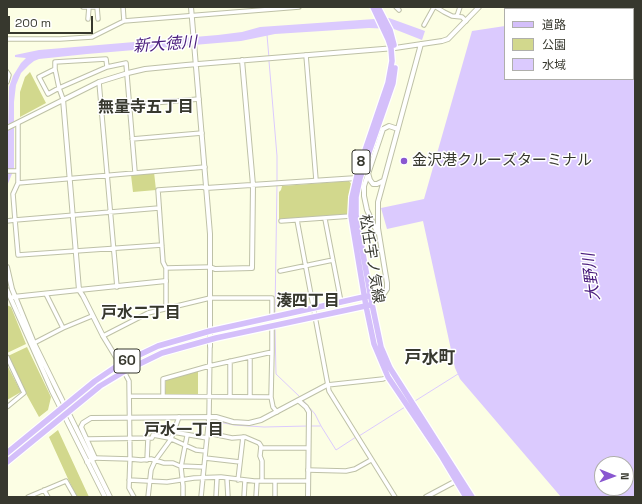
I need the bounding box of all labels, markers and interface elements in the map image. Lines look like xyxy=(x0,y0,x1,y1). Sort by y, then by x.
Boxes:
scale bar xyxy=(10,8,95,34)
legend xyxy=(504,8,634,80)
text: 200 m xyxy=(15,15,51,31)
text: 道路 xyxy=(542,17,566,33)
water label: 新大徳川 xyxy=(132,33,198,57)
text: 公園 xyxy=(542,37,566,53)
text: 水域 xyxy=(542,57,566,73)
district label: 無量寺五丁目 xyxy=(98,98,194,118)
road number: 8 xyxy=(352,150,370,174)
place label: 金沢港クルーズターミナル xyxy=(412,152,592,170)
marker: 金沢港クルーズターミナル xyxy=(399,156,409,166)
street label: 松任宇ノ気線 xyxy=(355,213,387,305)
water label: 大野川 xyxy=(580,252,604,302)
district label: 湊四丁目 xyxy=(276,292,340,312)
district label: 戸水二丁目 xyxy=(101,304,181,324)
district label: 戸水町 xyxy=(405,348,455,368)
road number: 60 xyxy=(114,349,140,373)
district label: 戸水一丁目 xyxy=(144,421,224,441)
north arrow xyxy=(594,456,634,496)
text: N xyxy=(618,472,632,480)

